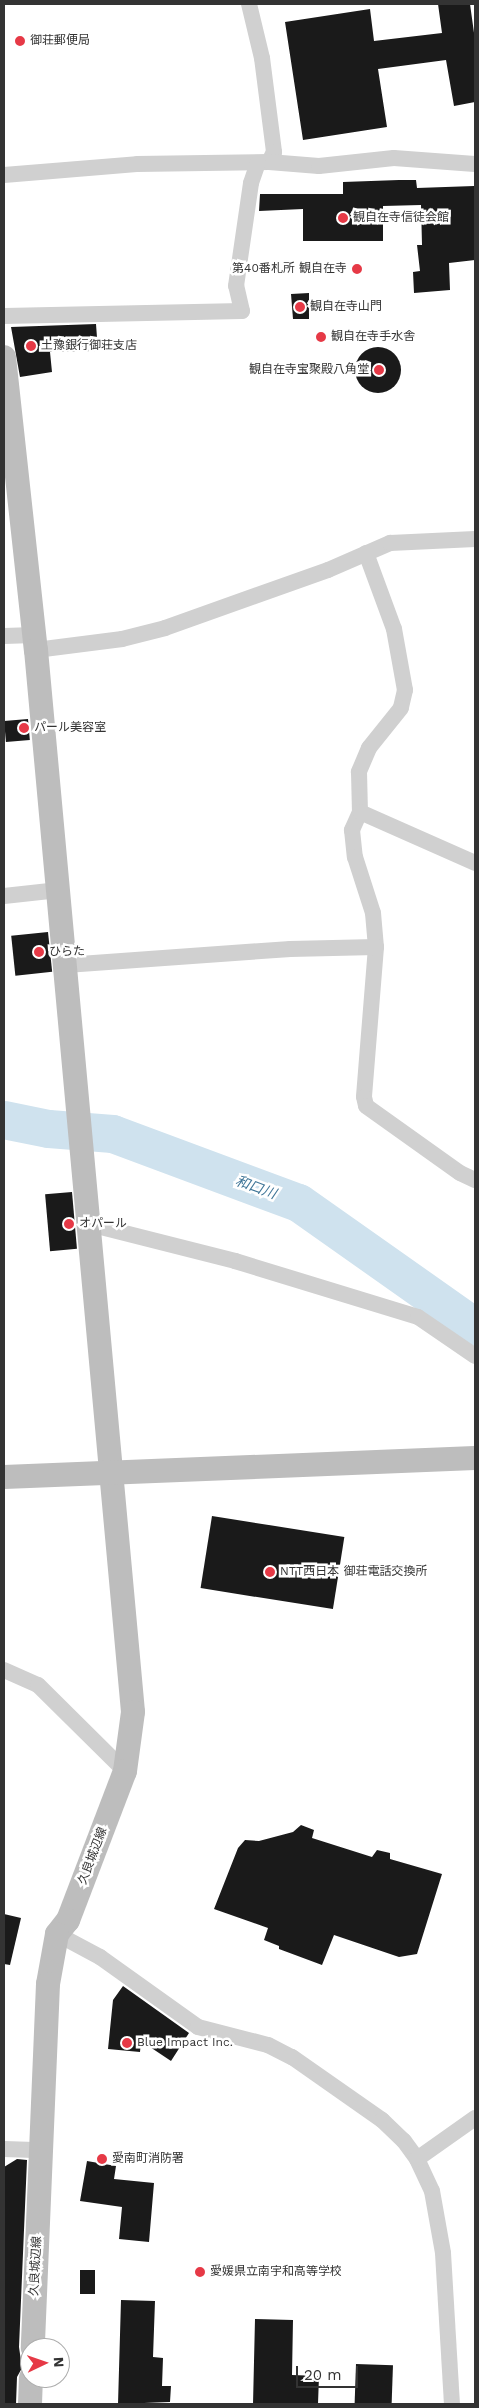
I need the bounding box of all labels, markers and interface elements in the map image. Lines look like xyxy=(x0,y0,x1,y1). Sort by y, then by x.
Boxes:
place label: 御荘郵便局 xyxy=(30,34,90,48)
marker: 御荘郵便局 xyxy=(14,35,26,47)
place label: 観自在寺信徒会館 xyxy=(353,211,449,225)
marker: 観自在寺信徒会館 xyxy=(337,212,349,224)
place label: 第40番札所 観自在寺 xyxy=(232,262,347,276)
marker: 第40番札所 観自在寺 xyxy=(351,263,363,275)
place label: 観自在寺山門 xyxy=(310,300,382,314)
marker: 観自在寺山門 xyxy=(294,301,306,313)
place label: 観自在寺手水舎 xyxy=(331,330,415,344)
marker: 観自在寺手水舎 xyxy=(315,331,327,343)
place label: 土豫銀行御荘支店 xyxy=(41,339,137,353)
marker: 土豫銀行御荘支店 xyxy=(25,340,37,352)
place label: 観自在寺宝聚殿八角堂 xyxy=(249,363,369,377)
marker: 観自在寺宝聚殿八角堂 xyxy=(373,364,385,376)
place label: パール美容室 xyxy=(34,721,106,735)
marker: パール美容室 xyxy=(18,722,30,734)
place label: ひらた xyxy=(49,945,85,959)
marker: ひらた xyxy=(33,946,45,958)
water label: 和口川 xyxy=(233,1172,279,1202)
place label: オパール xyxy=(79,1217,127,1231)
marker: オパール xyxy=(63,1218,75,1230)
place label: NTT西日本 御荘電話交換所 xyxy=(280,1565,427,1579)
marker: NTT西日本 御荘電話交換所 xyxy=(264,1566,276,1578)
street label: 久良城辺線 xyxy=(76,1825,110,1887)
place label: Blue Impact Inc. xyxy=(137,2036,233,2050)
marker: Blue Impact Inc. xyxy=(121,2037,133,2049)
place label: 愛南町消防署 xyxy=(112,2152,184,2166)
marker: 愛南町消防署 xyxy=(96,2153,108,2165)
street label: 久良城辺線 xyxy=(27,2236,45,2296)
place label: 愛媛県立南宇和高等学校 xyxy=(210,2265,342,2279)
marker: 愛媛県立南宇和高等学校 xyxy=(194,2266,206,2278)
north arrow xyxy=(20,2338,70,2388)
scale bar xyxy=(299,2356,362,2388)
text: N xyxy=(51,2357,67,2368)
text: 20 m xyxy=(304,2366,342,2384)

